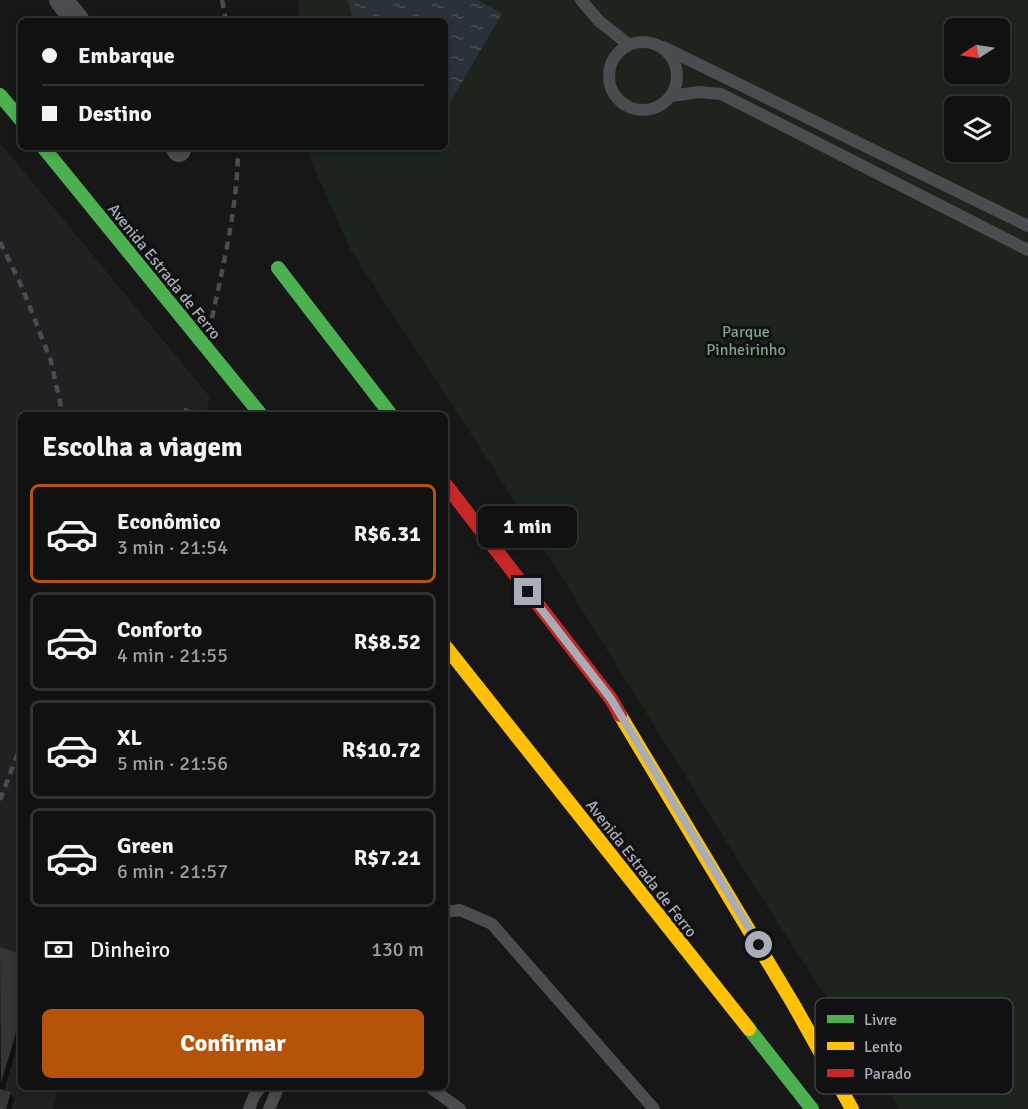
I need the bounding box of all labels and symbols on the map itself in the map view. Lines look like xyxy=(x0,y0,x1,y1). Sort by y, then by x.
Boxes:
north arrow xyxy=(944,18,1010,84)
street label: Avenida Estrada de Ferro xyxy=(103,200,225,344)
park label: Parque Pinheirinho xyxy=(706,322,786,360)
callout: 1 min xyxy=(478,505,578,547)
route end xyxy=(514,578,541,605)
street label: Avenida Estrada de Ferro xyxy=(581,796,701,941)
route start xyxy=(745,931,772,958)
legend xyxy=(815,998,1013,1094)
text: Livre xyxy=(864,1010,897,1030)
text: Lento xyxy=(864,1037,902,1057)
text: Parado xyxy=(864,1064,911,1084)

